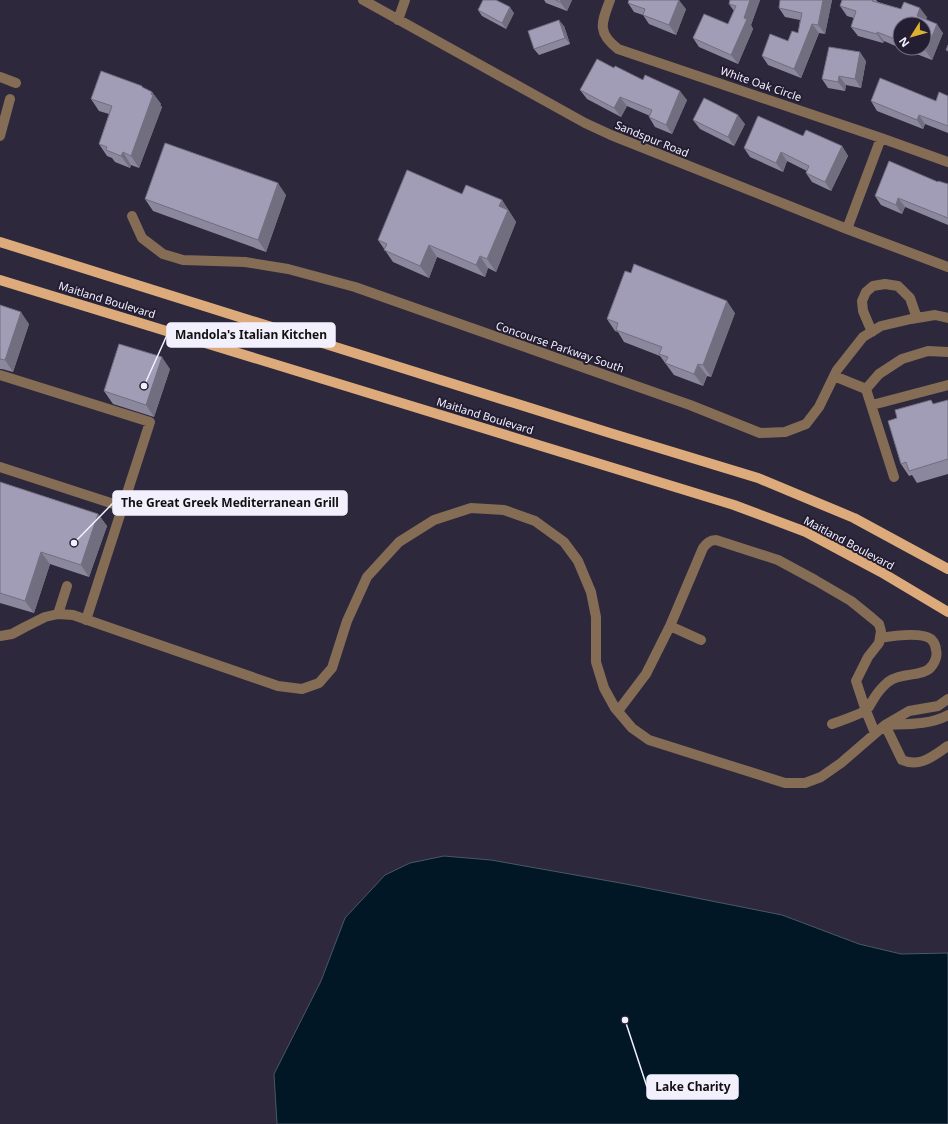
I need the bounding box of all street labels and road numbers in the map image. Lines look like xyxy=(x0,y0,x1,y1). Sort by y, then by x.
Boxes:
street label: White Oak Circle xyxy=(719,63,804,104)
street label: Sandspur Road xyxy=(613,117,691,160)
street label: Maitland Boulevard xyxy=(57,278,157,321)
street label: Concourse Parkway South xyxy=(494,317,626,376)
street label: Maitland Boulevard xyxy=(435,394,535,437)
street label: Maitland Boulevard xyxy=(801,512,897,573)

